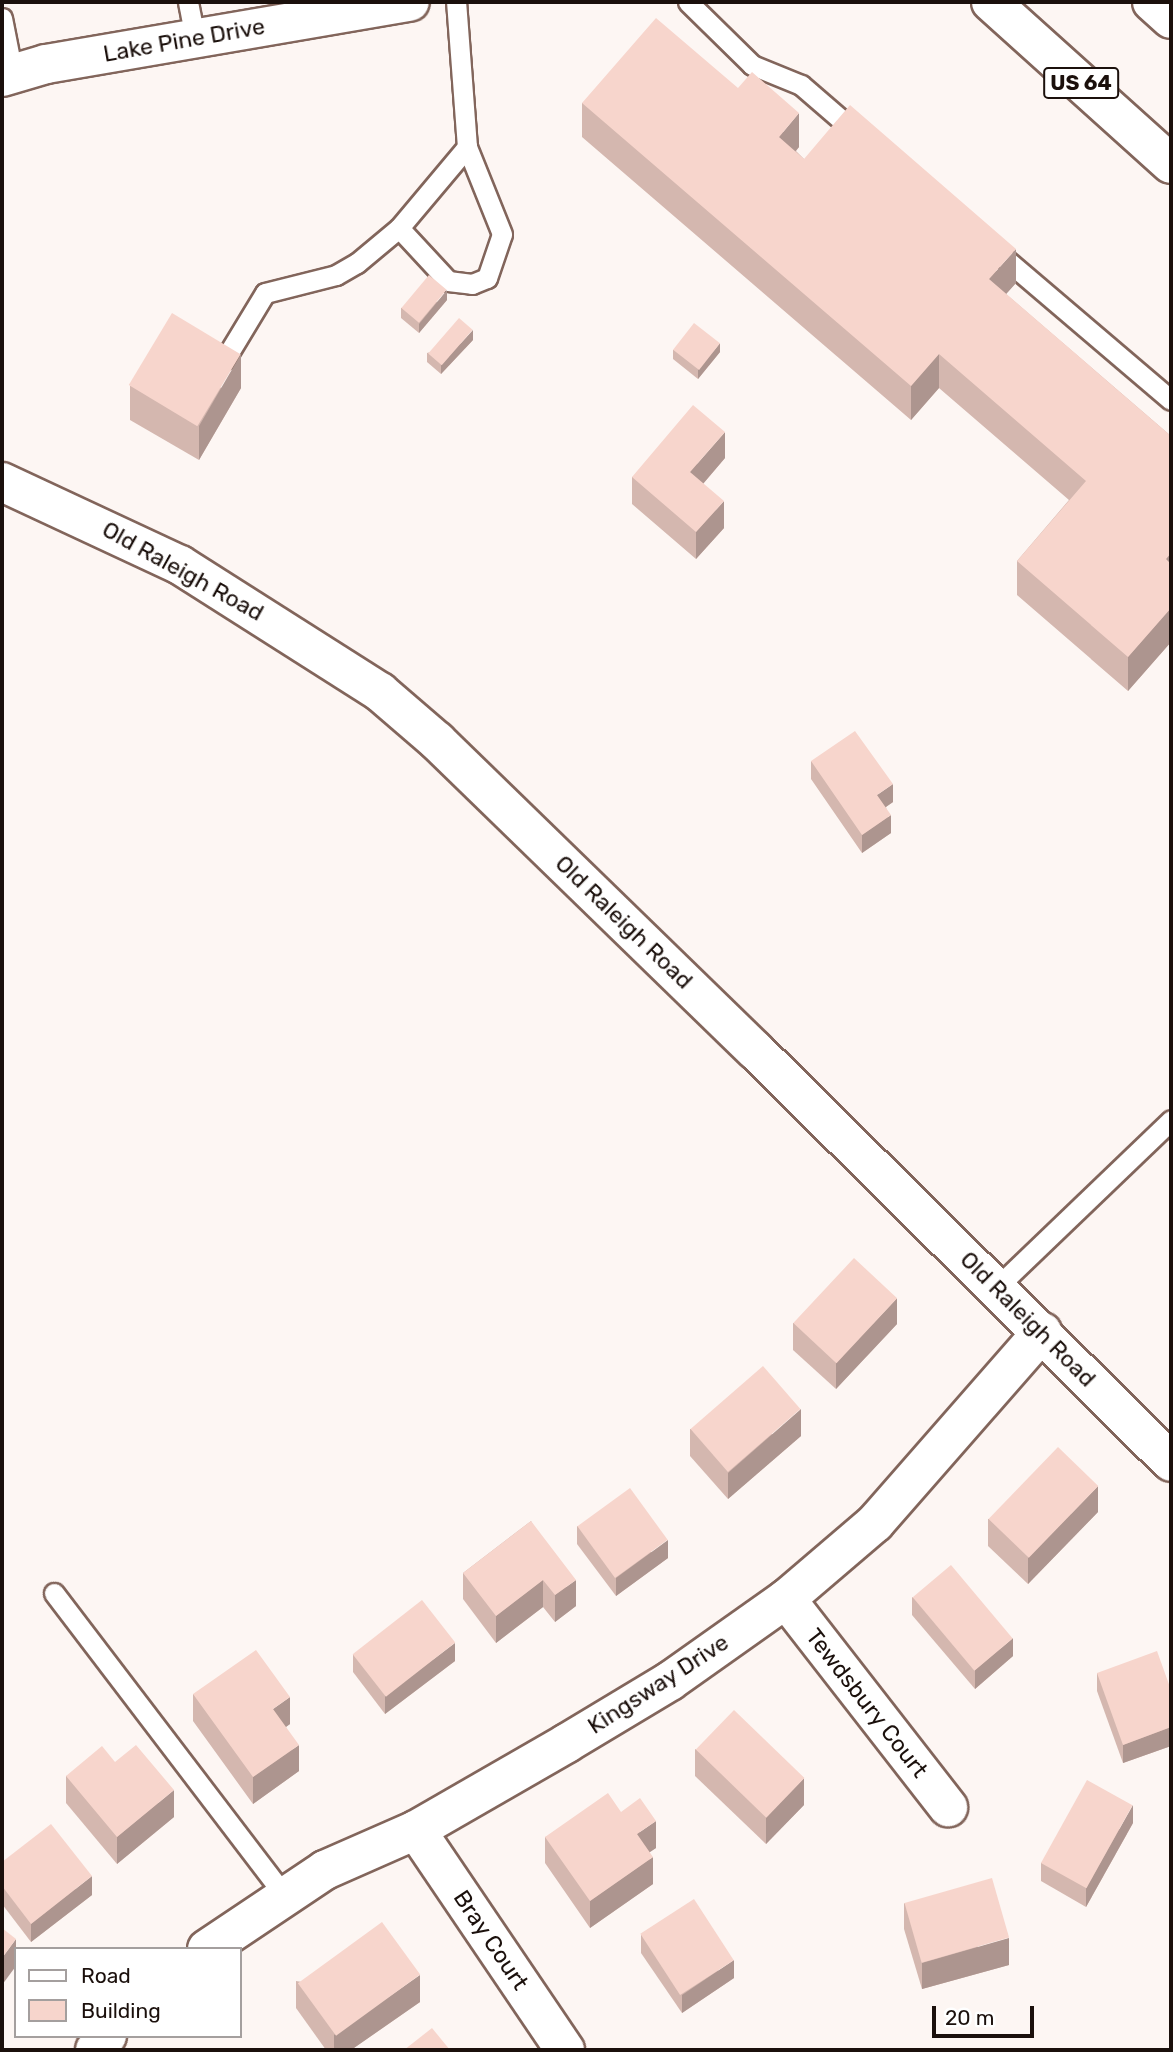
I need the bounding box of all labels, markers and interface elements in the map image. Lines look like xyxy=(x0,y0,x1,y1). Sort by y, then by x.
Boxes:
street label: Lake Pine Drive xyxy=(101,12,267,68)
road number: US 64 xyxy=(1042,66,1120,100)
street label: Old Raleigh Road xyxy=(98,515,268,627)
street label: Old Raleigh Road xyxy=(550,850,698,994)
street label: Old Raleigh Road xyxy=(955,1246,1101,1392)
street label: Tewdsbury Court xyxy=(800,1623,934,1783)
street label: Kingsway Drive xyxy=(582,1628,734,1740)
street label: Bray Court xyxy=(447,1885,535,1995)
legend xyxy=(14,1947,242,2038)
text: Road xyxy=(81,1963,131,1988)
scale bar xyxy=(935,1993,1036,2037)
text: Building xyxy=(81,1998,161,2023)
text: 20 m xyxy=(945,2005,994,2030)

